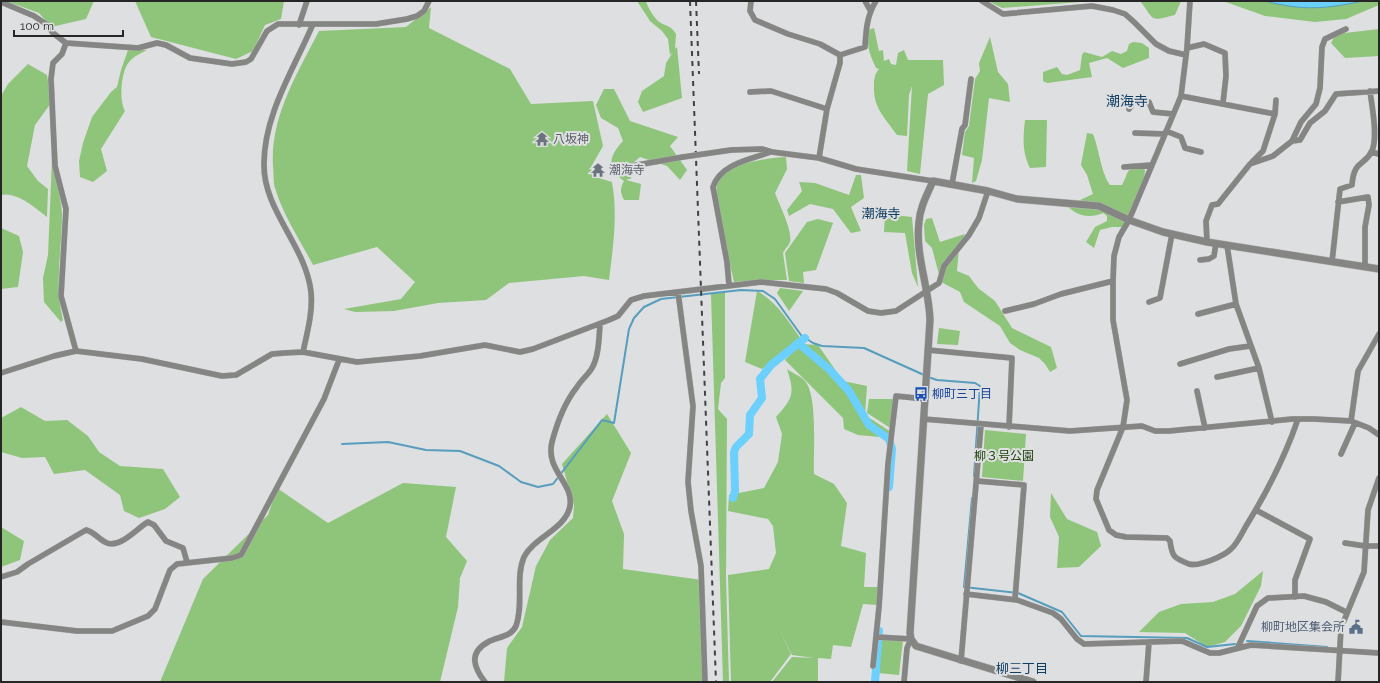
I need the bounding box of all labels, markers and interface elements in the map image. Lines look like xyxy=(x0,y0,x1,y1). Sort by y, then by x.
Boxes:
scale bar xyxy=(14,12,123,38)
text: 100 m xyxy=(20,19,54,33)
district label: 潮海寺 xyxy=(1106,93,1148,109)
temple icon: 八坂神 xyxy=(534,131,550,147)
place label: 八坂神 xyxy=(553,132,589,146)
temple icon: 潮海寺 xyxy=(590,162,606,178)
place label: 潮海寺 xyxy=(609,163,645,177)
district label: 潮海寺 xyxy=(861,206,901,221)
bus stop icon: 柳町三丁目 xyxy=(913,386,929,402)
place label: 柳町三丁目 xyxy=(932,387,992,401)
park label: 柳３号公園 xyxy=(974,449,1034,463)
public building icon: 柳町地区集会所 xyxy=(1348,619,1364,635)
place label: 柳町地区集会所 xyxy=(1261,620,1345,634)
district label: 柳三丁目 xyxy=(996,661,1048,676)

